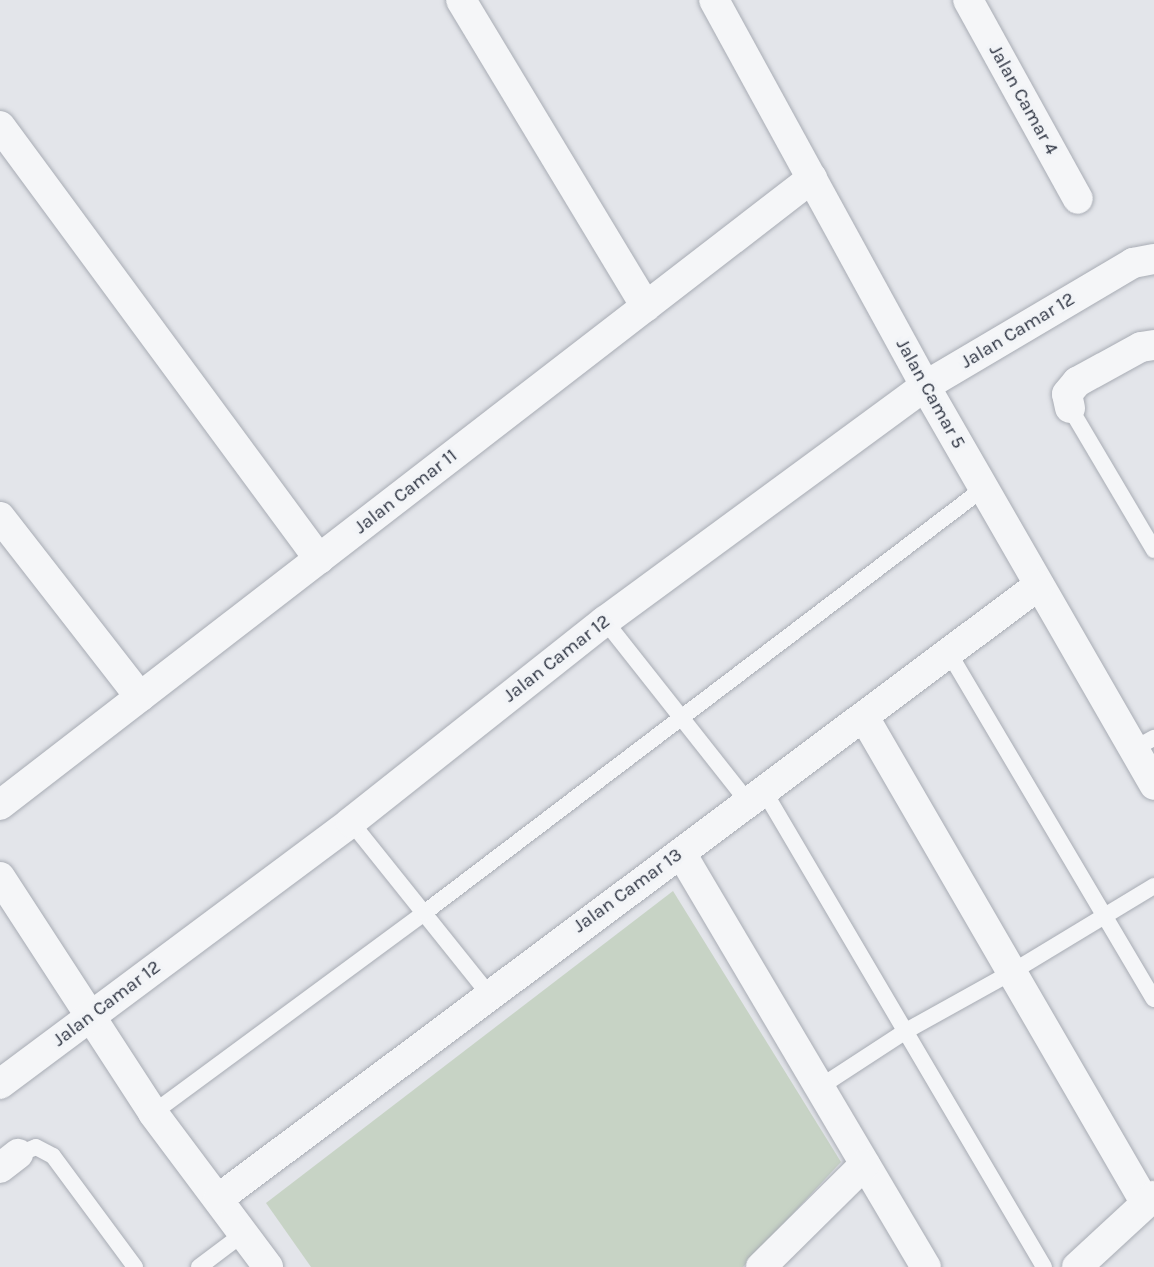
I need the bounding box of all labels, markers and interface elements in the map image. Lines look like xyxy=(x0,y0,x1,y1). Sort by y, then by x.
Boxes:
street label: Jalan Camar 4 xyxy=(983,41,1063,159)
street label: Jalan Camar 12 xyxy=(957,288,1079,374)
street label: Jalan Camar 5 xyxy=(890,335,970,453)
street label: Jalan Camar 11 xyxy=(350,445,462,539)
street label: Jalan Camar 12 xyxy=(499,610,615,708)
street label: Jalan Camar 13 xyxy=(569,844,687,938)
street label: Jalan Camar 12 xyxy=(49,956,165,1052)

